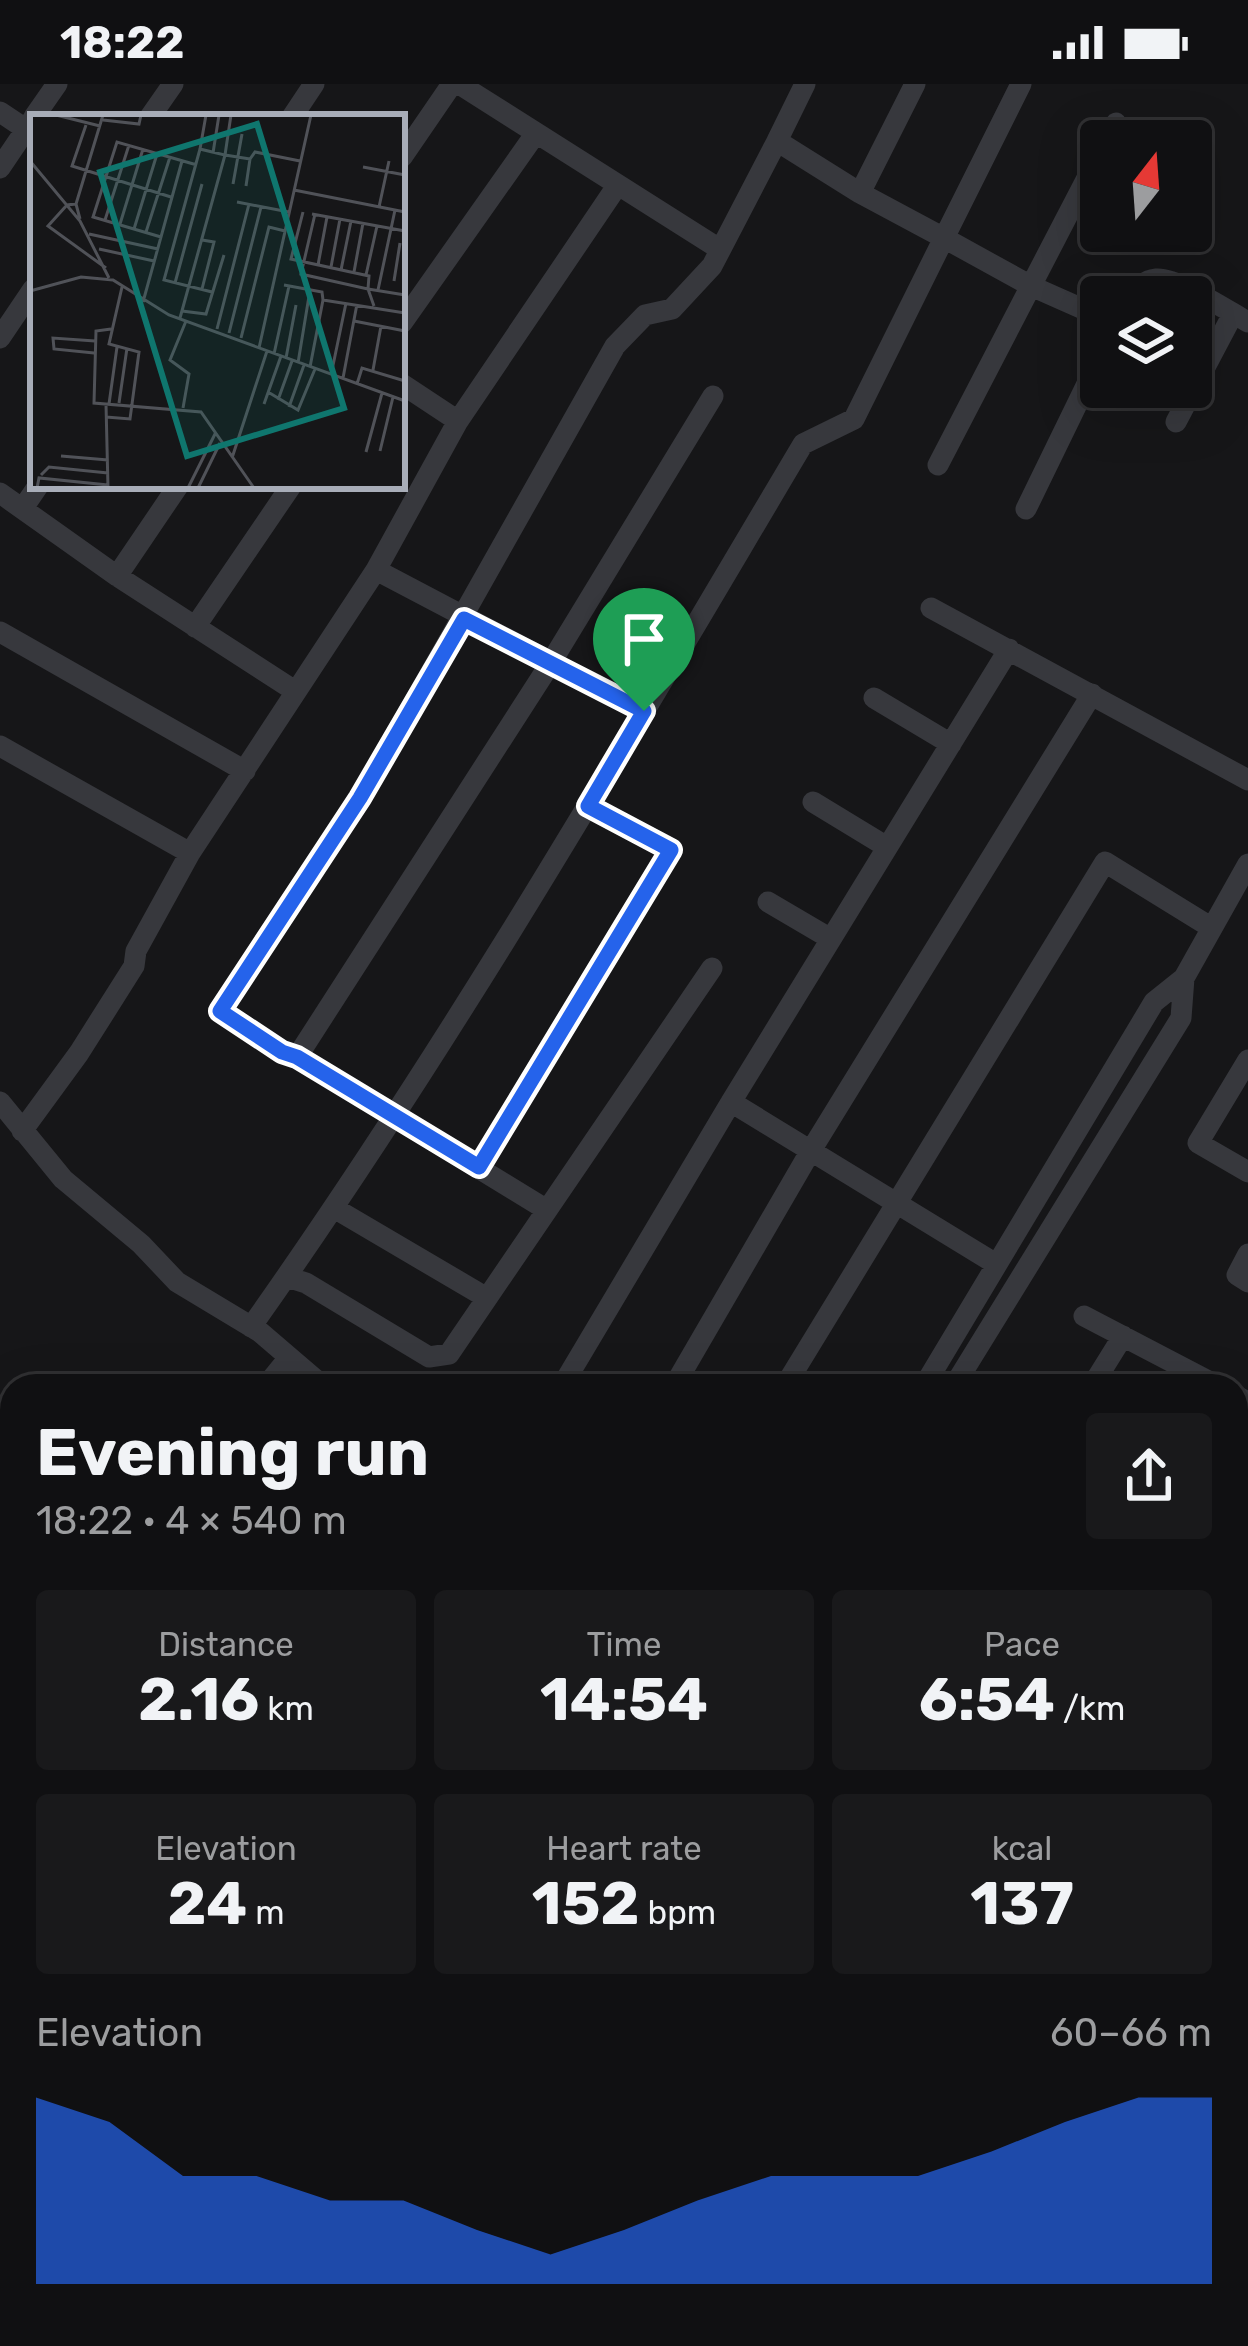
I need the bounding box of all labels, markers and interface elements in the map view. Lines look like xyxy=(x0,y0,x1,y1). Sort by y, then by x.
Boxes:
text: 18:22 xyxy=(60,16,184,69)
inset map xyxy=(30,114,405,489)
north arrow xyxy=(1080,120,1212,252)
map controls xyxy=(1080,120,1212,408)
button: layers xyxy=(1080,276,1212,408)
pin xyxy=(593,588,695,711)
icon: arrive xyxy=(611,606,677,672)
text: Evening run xyxy=(36,1413,429,1492)
button: share xyxy=(1086,1413,1212,1539)
text: 18:22 · 4 × 540 m xyxy=(36,1498,347,1544)
text: Distance xyxy=(158,1625,294,1664)
text: Time xyxy=(587,1625,661,1664)
text: Pace xyxy=(984,1625,1060,1664)
text: 2.16 xyxy=(138,1664,259,1735)
text: 14:54 xyxy=(540,1664,708,1735)
text: 6:54 xyxy=(919,1664,1055,1735)
text: km xyxy=(259,1689,314,1728)
text: /km xyxy=(1055,1689,1125,1728)
text: Elevation xyxy=(155,1829,297,1868)
text: Heart rate xyxy=(546,1829,702,1868)
text: kcal xyxy=(992,1829,1052,1868)
text: 24 xyxy=(167,1868,247,1939)
text: 152 xyxy=(532,1868,639,1939)
text: 137 xyxy=(970,1868,1074,1939)
text: m xyxy=(247,1893,285,1932)
text: bpm xyxy=(639,1893,716,1932)
text: Elevation xyxy=(36,2010,203,2056)
text: 60–66 m xyxy=(1050,2010,1212,2056)

